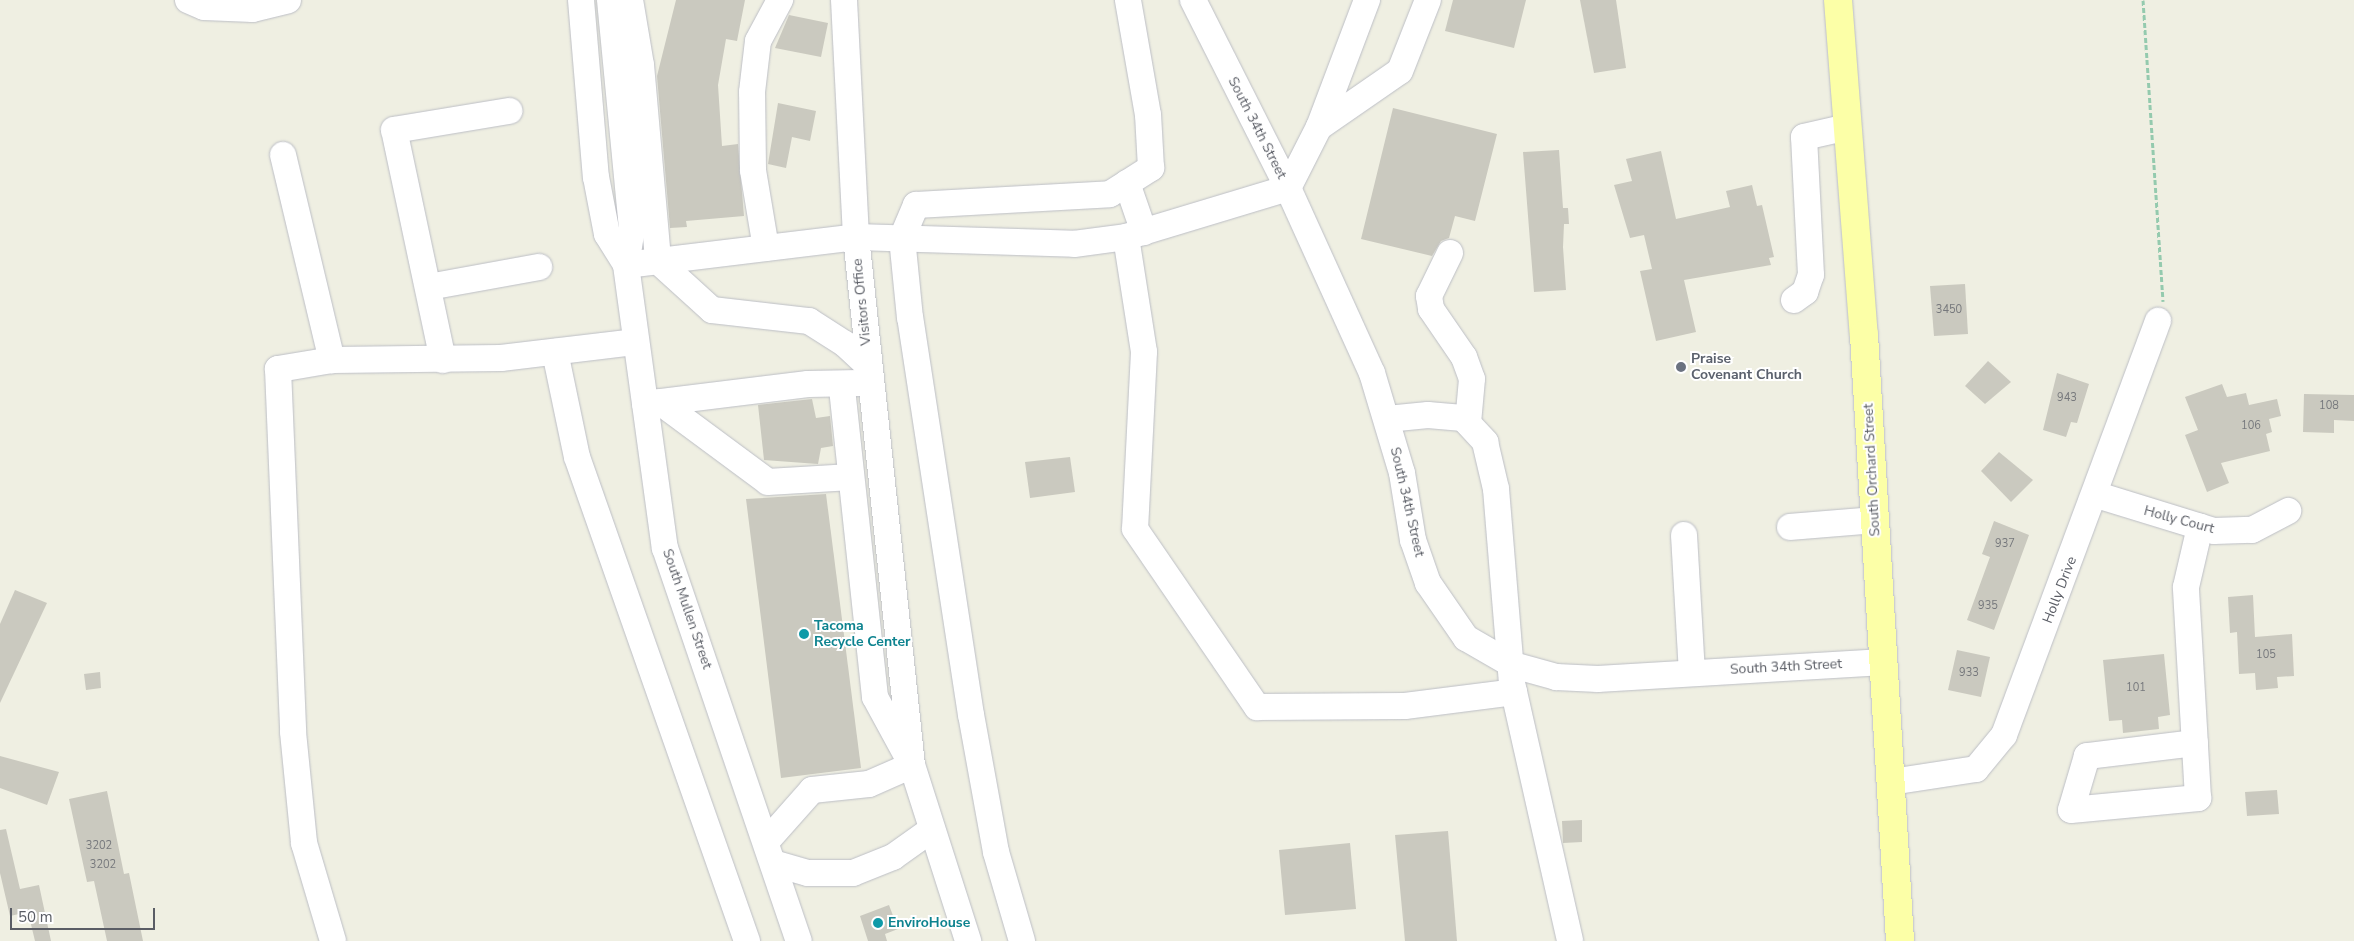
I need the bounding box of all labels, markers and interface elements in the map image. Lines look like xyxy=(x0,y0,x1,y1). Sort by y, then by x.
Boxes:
street label: South 34th Street xyxy=(1224,74,1290,182)
street label: Visitors Office xyxy=(849,258,875,346)
house number: 3450 xyxy=(1936,303,1962,317)
place label: Praise Covenant Church xyxy=(1691,351,1802,384)
marker: Praise Covenant Church xyxy=(1675,361,1687,373)
house number: 943 xyxy=(2057,391,2077,405)
house number: 108 xyxy=(2319,399,2339,413)
street label: South Orchard Street xyxy=(1860,403,1884,537)
house number: 106 xyxy=(2241,419,2261,433)
street label: South 34th Street xyxy=(1386,445,1428,559)
street label: Holly Court xyxy=(2142,503,2216,537)
house number: 937 xyxy=(1995,537,2015,551)
street label: South Mullen Street xyxy=(659,547,715,671)
street label: Holly Drive xyxy=(2040,554,2080,626)
house number: 935 xyxy=(1978,599,1998,613)
place label: Tacoma Recycle Center xyxy=(814,618,911,650)
marker: Tacoma Recycle Center xyxy=(798,628,810,640)
house number: 105 xyxy=(2256,648,2276,662)
street label: South 34th Street xyxy=(1730,656,1842,678)
house number: 933 xyxy=(1959,666,1979,680)
house number: 101 xyxy=(2126,681,2146,695)
house number: 3202 xyxy=(86,839,112,853)
house number: 3202 xyxy=(90,858,116,872)
scale bar xyxy=(12,898,158,930)
text: 50 m xyxy=(18,907,53,927)
place label: EnviroHouse xyxy=(888,915,970,931)
marker: EnviroHouse xyxy=(872,917,884,929)

